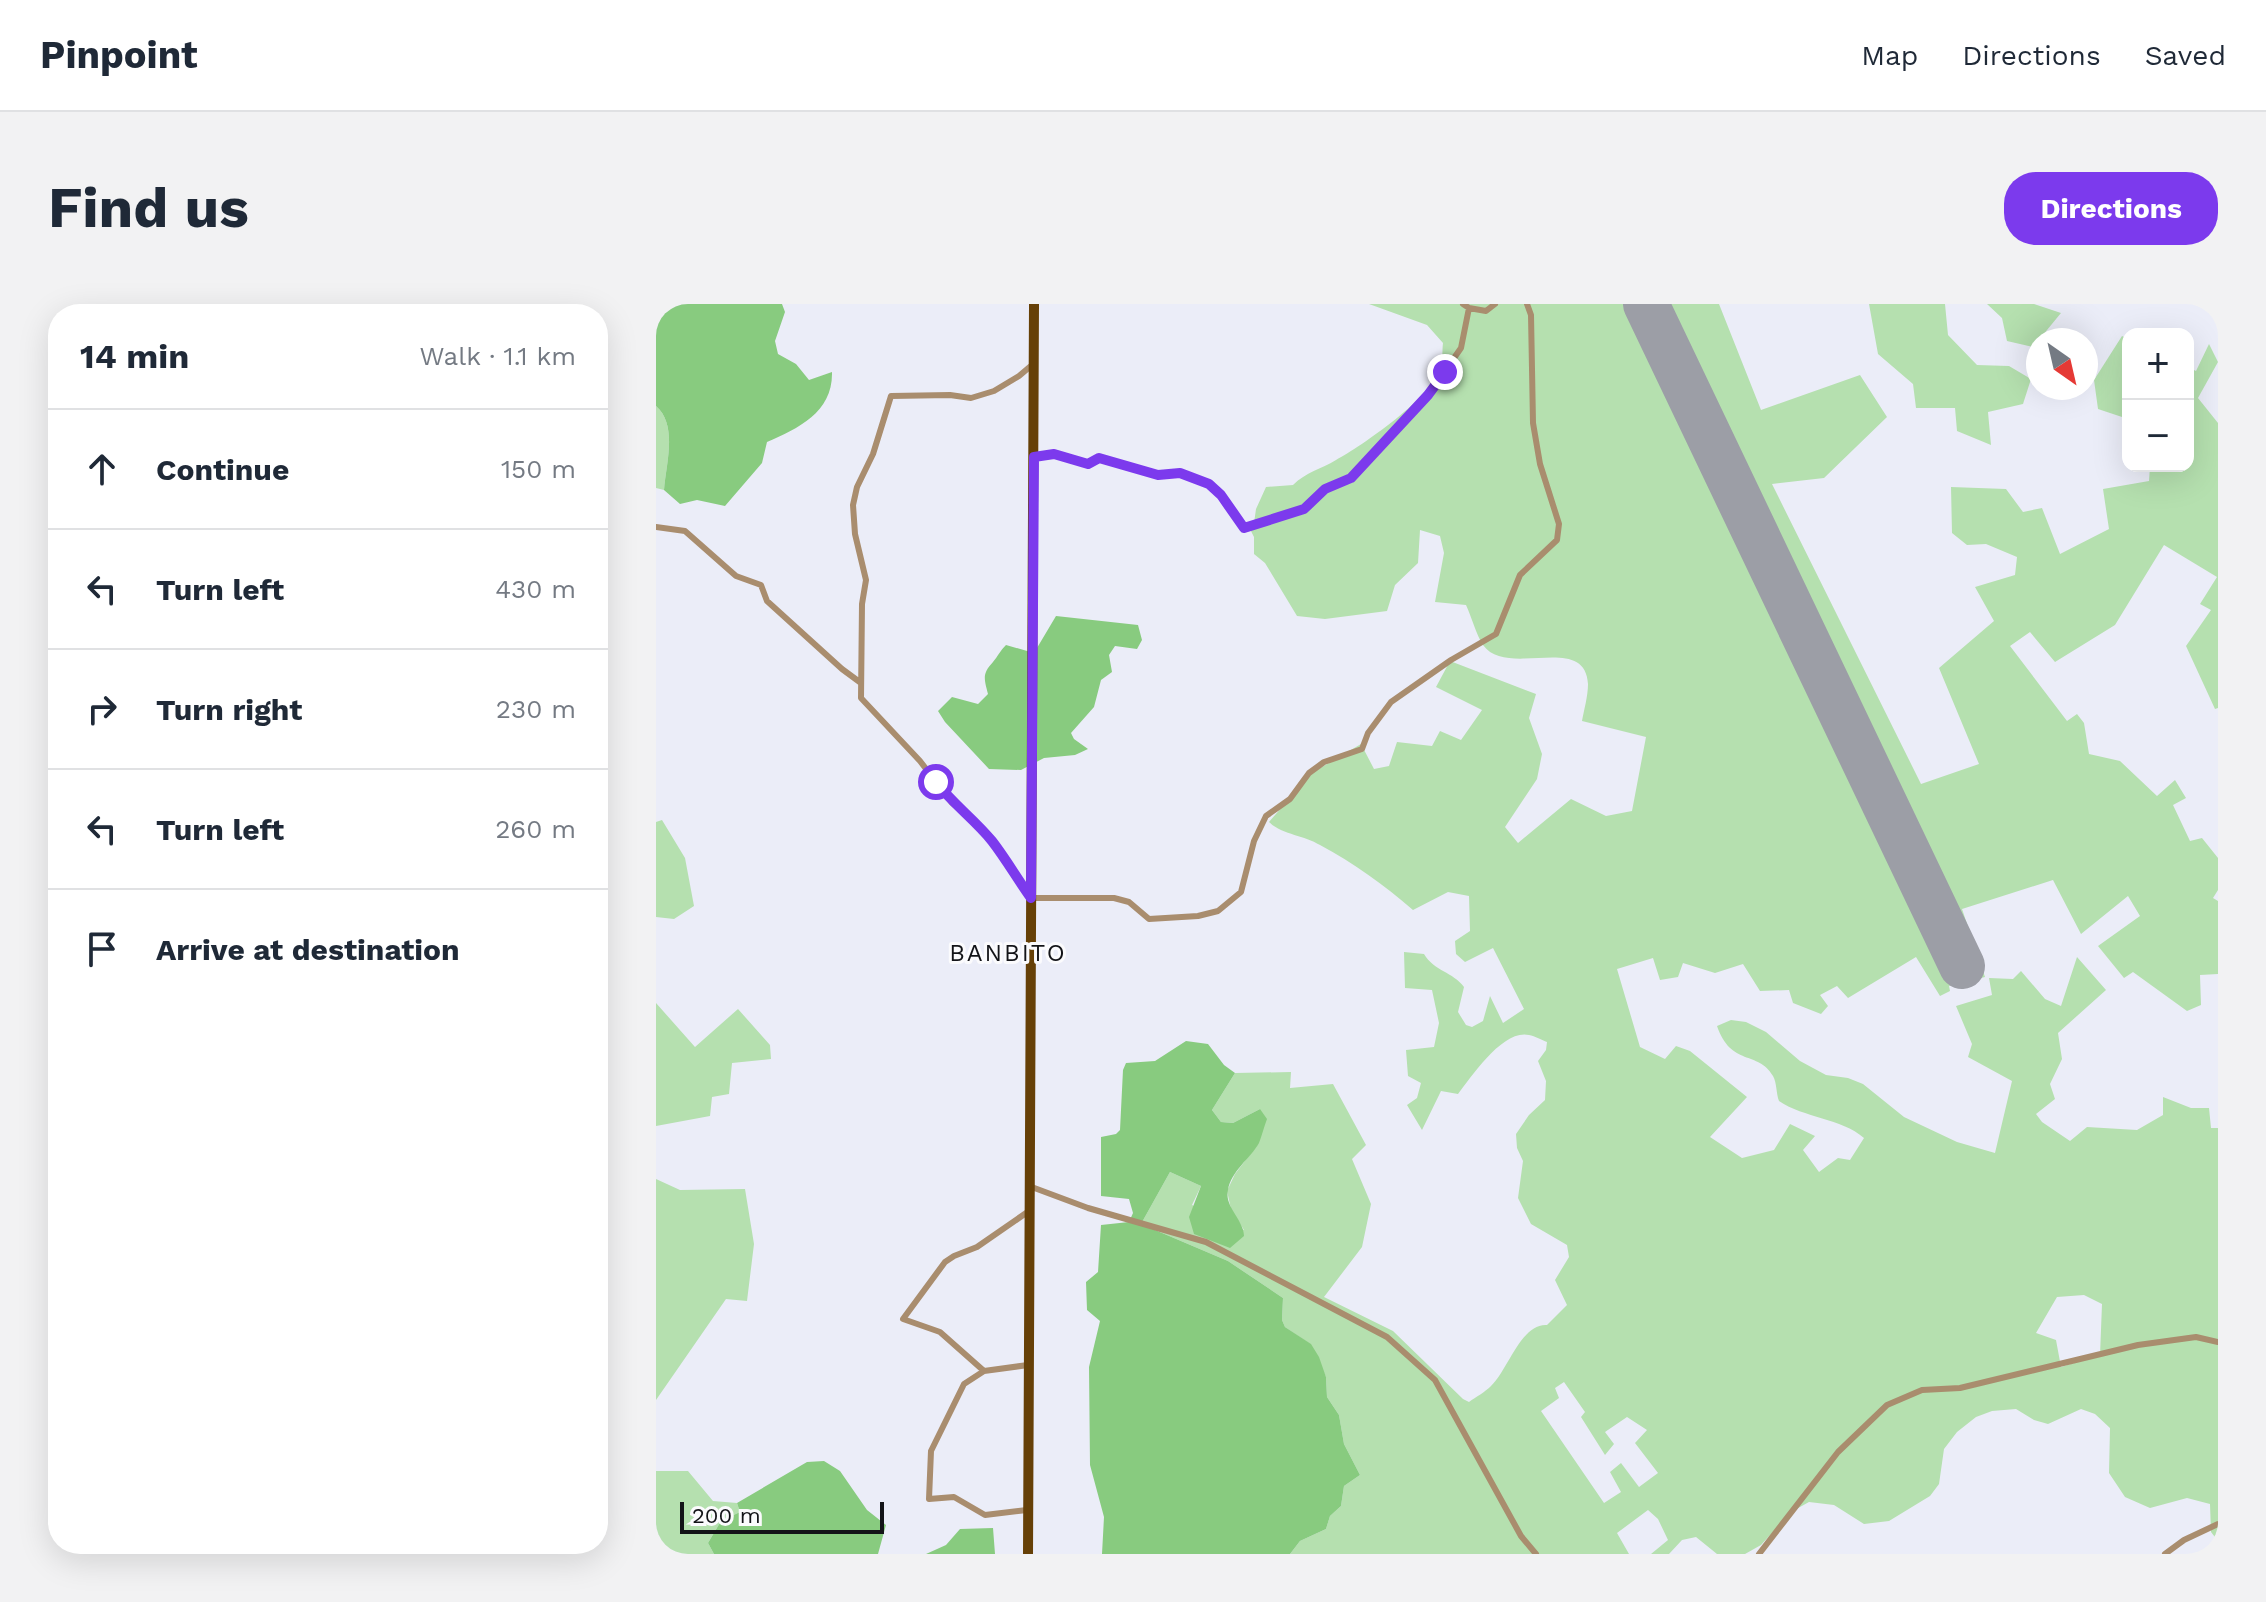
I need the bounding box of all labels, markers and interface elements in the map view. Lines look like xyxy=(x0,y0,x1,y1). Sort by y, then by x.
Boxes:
text: Pinpoint xyxy=(40,33,198,77)
text: Map xyxy=(1861,39,1918,72)
text: Directions xyxy=(1962,39,2101,72)
text: Saved xyxy=(2145,39,2226,72)
button: Directions xyxy=(2004,172,2218,245)
text: Find us xyxy=(48,175,249,241)
north arrow xyxy=(2026,328,2098,400)
map controls xyxy=(2122,328,2194,472)
button: + xyxy=(2122,328,2194,400)
text: 14 min xyxy=(80,336,189,376)
text: Walk · 1.1 km xyxy=(420,341,576,371)
route end xyxy=(1427,354,1463,390)
button: − xyxy=(2122,400,2194,472)
icon: ahead xyxy=(80,447,124,491)
text: Continue xyxy=(156,452,289,487)
text: 150 m xyxy=(501,454,576,484)
icon: left xyxy=(80,567,124,611)
text: Turn left xyxy=(156,572,284,607)
text: 430 m xyxy=(495,574,576,604)
icon: right xyxy=(80,687,124,731)
text: Turn right xyxy=(156,692,302,727)
text: 230 m xyxy=(496,694,576,724)
route start xyxy=(918,764,954,800)
icon: left xyxy=(80,807,124,851)
text: Turn left xyxy=(156,812,284,847)
text: 260 m xyxy=(495,814,576,844)
icon: arrive xyxy=(80,927,124,971)
text: Arrive at destination xyxy=(156,932,460,967)
district label: BANBITO xyxy=(949,939,1067,967)
scale bar xyxy=(680,1498,884,1534)
text: 200 m xyxy=(692,1503,761,1528)

